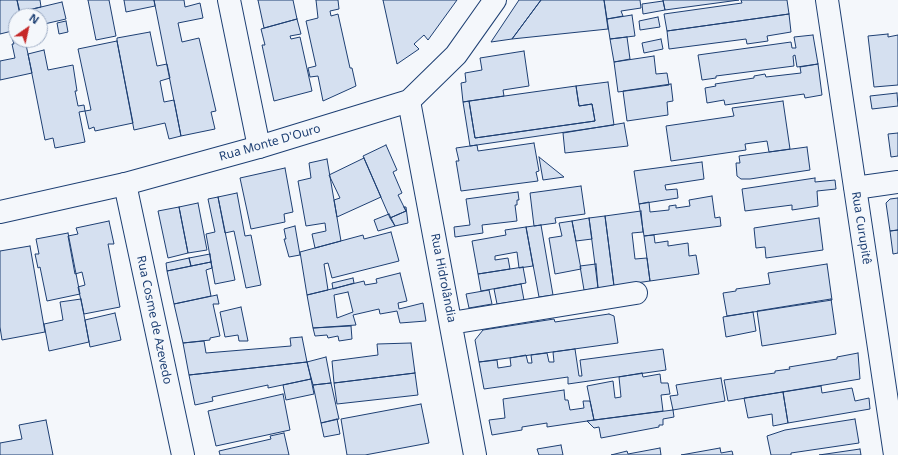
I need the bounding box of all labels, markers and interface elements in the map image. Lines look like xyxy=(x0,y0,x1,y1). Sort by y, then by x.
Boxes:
north arrow xyxy=(8,8,48,48)
text: N xyxy=(27,10,42,27)
street label: Rua Monte D'Ouro xyxy=(218,122,322,164)
street label: Rua Curupitê xyxy=(848,190,874,266)
street label: Rua Hidrolândia xyxy=(427,232,459,324)
street label: Rua Cosme de Azevedo xyxy=(133,254,175,386)

